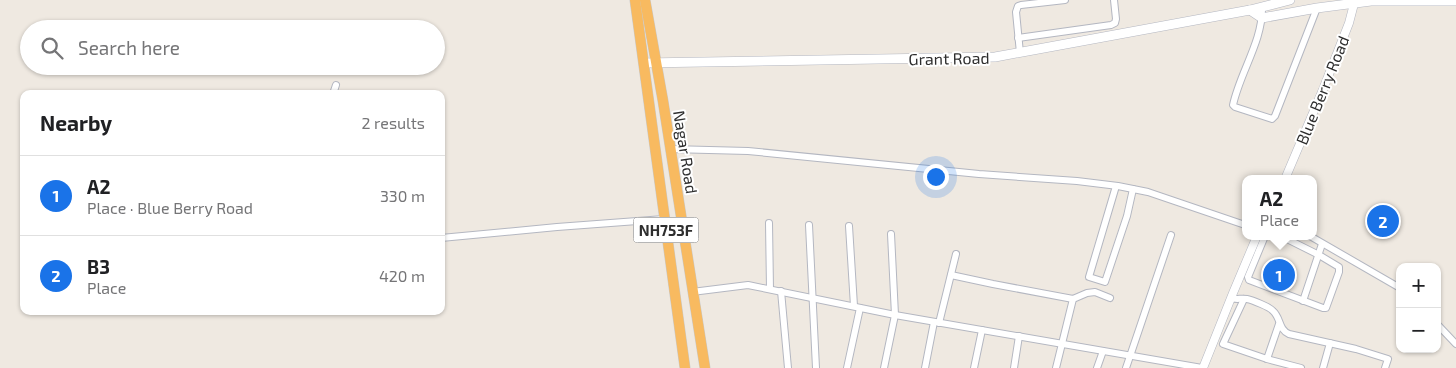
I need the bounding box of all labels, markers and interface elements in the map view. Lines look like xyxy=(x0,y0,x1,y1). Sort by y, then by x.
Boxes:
search box xyxy=(20,20,445,75)
street label: Blue Berry Road xyxy=(1291,33,1353,147)
icon: search xyxy=(38,34,66,62)
text: Search here xyxy=(78,36,180,59)
street label: Grant Road xyxy=(908,48,990,68)
street label: Nagar Road xyxy=(670,109,702,195)
text: Nearby xyxy=(40,110,112,135)
text: 2 results xyxy=(362,113,425,132)
your location xyxy=(923,164,949,190)
text: A2 xyxy=(87,175,110,198)
popup xyxy=(1242,175,1317,240)
text: 1 xyxy=(53,186,59,205)
text: 330 m xyxy=(380,186,425,205)
text: A2 xyxy=(1260,187,1283,210)
text: Place · Blue Berry Road xyxy=(87,198,253,217)
pin: 2 xyxy=(1367,202,1399,240)
text: Place xyxy=(1260,210,1299,229)
road number: NH753F xyxy=(634,218,698,242)
text: B3 xyxy=(87,255,110,278)
pin: 1 xyxy=(1263,256,1295,294)
map controls xyxy=(1396,263,1441,353)
button: + xyxy=(1396,263,1441,308)
text: 2 xyxy=(51,266,61,285)
text: 420 m xyxy=(379,266,425,285)
text: Place xyxy=(87,278,126,297)
button: − xyxy=(1396,308,1441,353)

